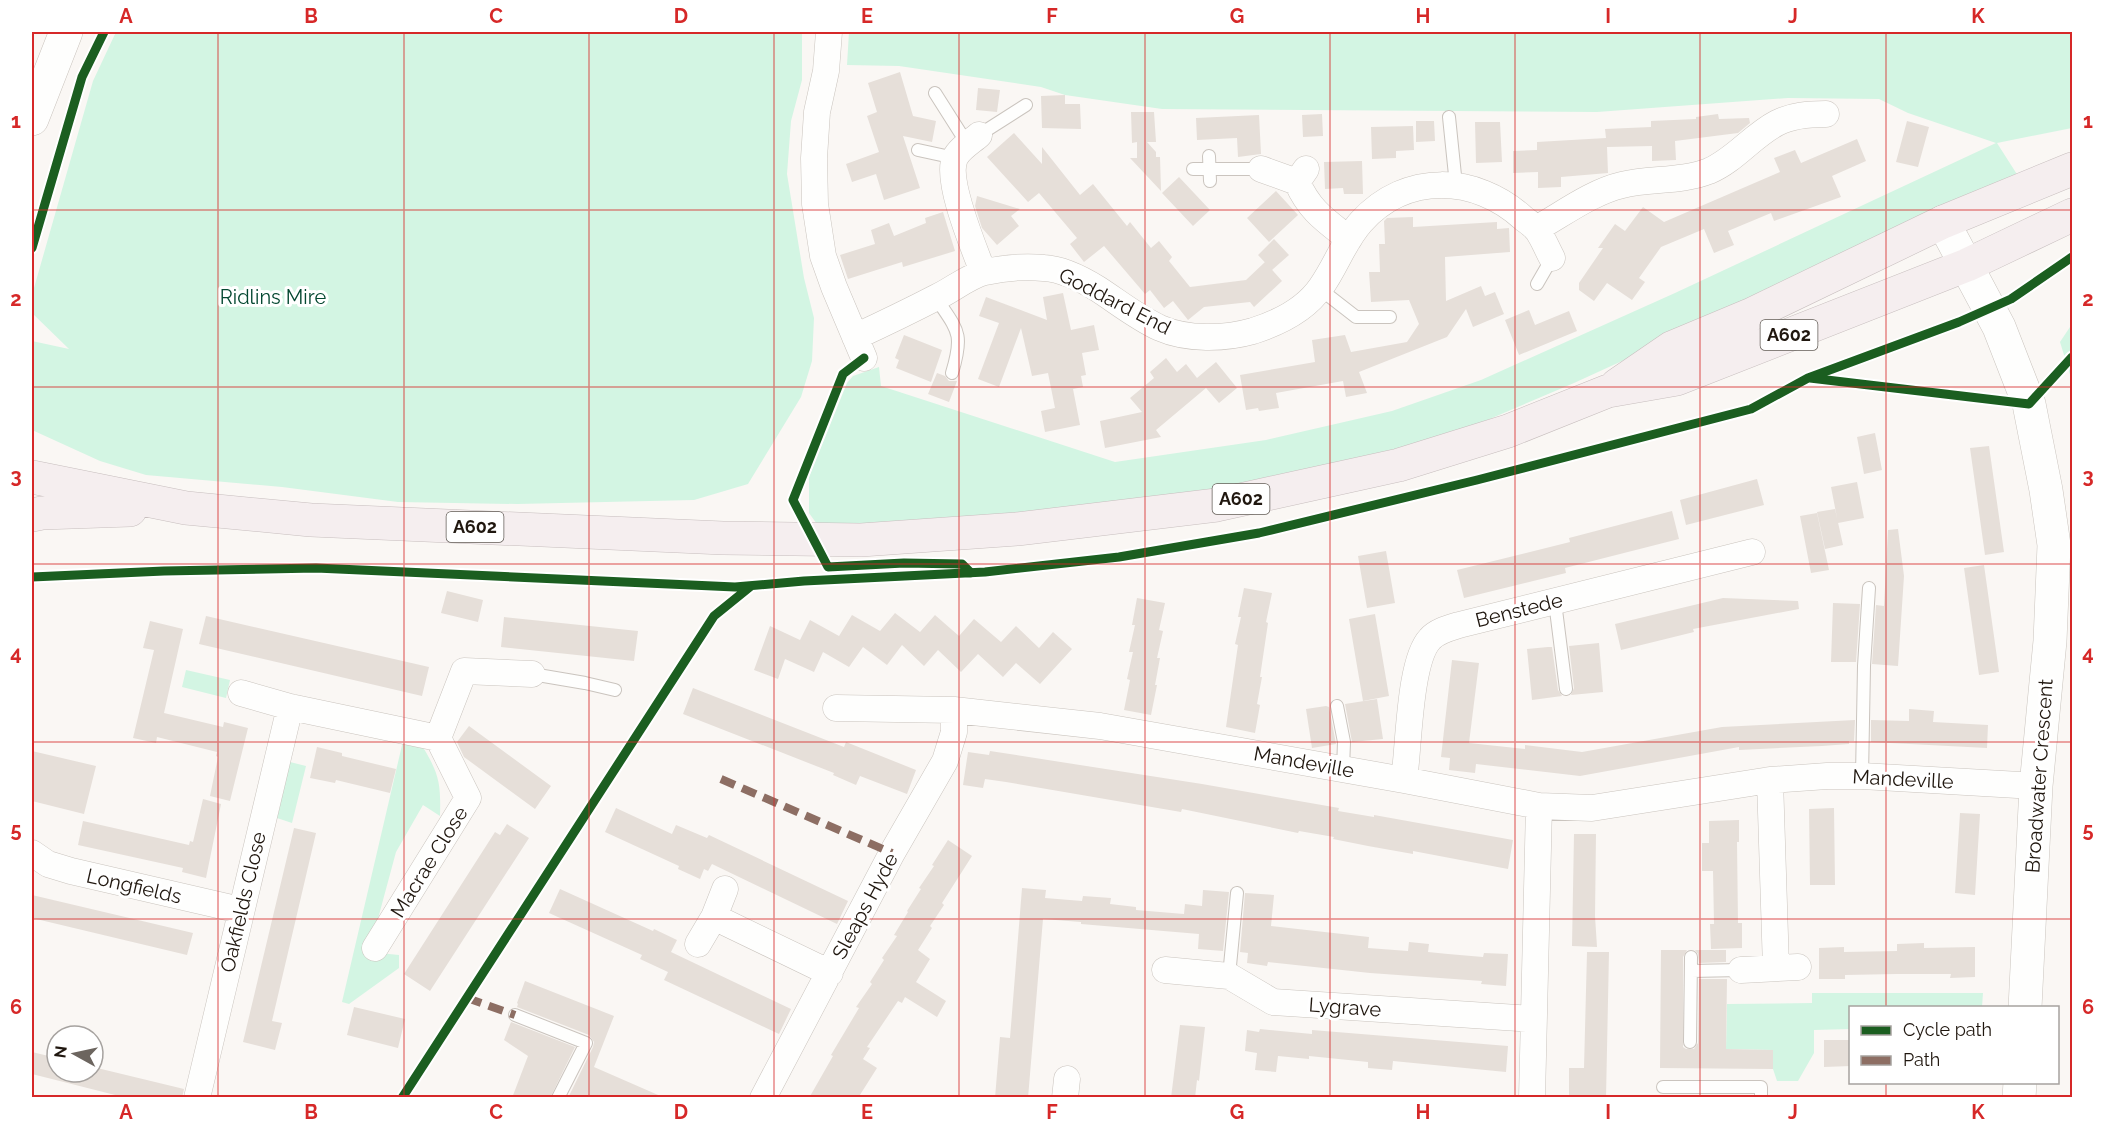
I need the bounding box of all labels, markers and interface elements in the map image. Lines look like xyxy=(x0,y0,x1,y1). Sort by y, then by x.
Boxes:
text: A xyxy=(119,4,133,28)
text: B xyxy=(304,4,318,28)
text: C xyxy=(489,4,503,28)
text: D xyxy=(674,4,688,28)
text: E xyxy=(861,4,873,28)
text: F xyxy=(1046,4,1058,28)
text: G xyxy=(1230,4,1244,28)
text: H xyxy=(1416,4,1430,28)
text: I xyxy=(1605,4,1611,28)
text: J xyxy=(1788,4,1798,28)
text: K xyxy=(1971,4,1985,28)
text: 1 xyxy=(11,109,21,133)
text: 1 xyxy=(2083,109,2093,133)
street label: Goddard End xyxy=(1055,263,1175,339)
park label: Ridlins Mire xyxy=(220,285,326,309)
text: 2 xyxy=(10,287,22,311)
text: 2 xyxy=(2082,287,2094,311)
road number: A602 xyxy=(1760,320,1818,350)
text: 3 xyxy=(10,464,22,488)
text: 3 xyxy=(2082,464,2094,488)
road number: A602 xyxy=(1212,484,1270,514)
road number: A602 xyxy=(446,512,504,542)
street label: Benstede xyxy=(1473,588,1565,632)
text: 4 xyxy=(10,641,22,665)
text: 4 xyxy=(2082,641,2094,665)
street label: Broadwater Crescent xyxy=(2020,678,2058,874)
street label: Mandeville xyxy=(1252,741,1356,783)
street label: Mandeville xyxy=(1852,764,1955,794)
street label: Macrae Close xyxy=(385,802,473,922)
text: 5 xyxy=(10,818,22,842)
text: 5 xyxy=(2082,818,2094,842)
street label: Oakfields Close xyxy=(215,829,271,975)
street label: Sleaps Hyde xyxy=(827,849,903,963)
street label: Longfields xyxy=(84,863,184,909)
street label: Lygrave xyxy=(1308,993,1382,1022)
text: 6 xyxy=(10,995,22,1019)
text: 6 xyxy=(2082,995,2094,1019)
legend xyxy=(1849,1006,2059,1084)
text: Cycle path xyxy=(1903,1019,1992,1040)
north arrow xyxy=(45,1024,105,1084)
text: N xyxy=(50,1045,71,1059)
text: Path xyxy=(1903,1049,1940,1070)
text: A xyxy=(119,1100,133,1124)
text: B xyxy=(304,1100,318,1124)
text: C xyxy=(489,1100,503,1124)
text: D xyxy=(674,1100,688,1124)
text: E xyxy=(861,1100,873,1124)
text: F xyxy=(1046,1100,1058,1124)
text: G xyxy=(1230,1100,1244,1124)
text: H xyxy=(1416,1100,1430,1124)
text: I xyxy=(1605,1100,1611,1124)
text: J xyxy=(1788,1100,1798,1124)
text: K xyxy=(1971,1100,1985,1124)

